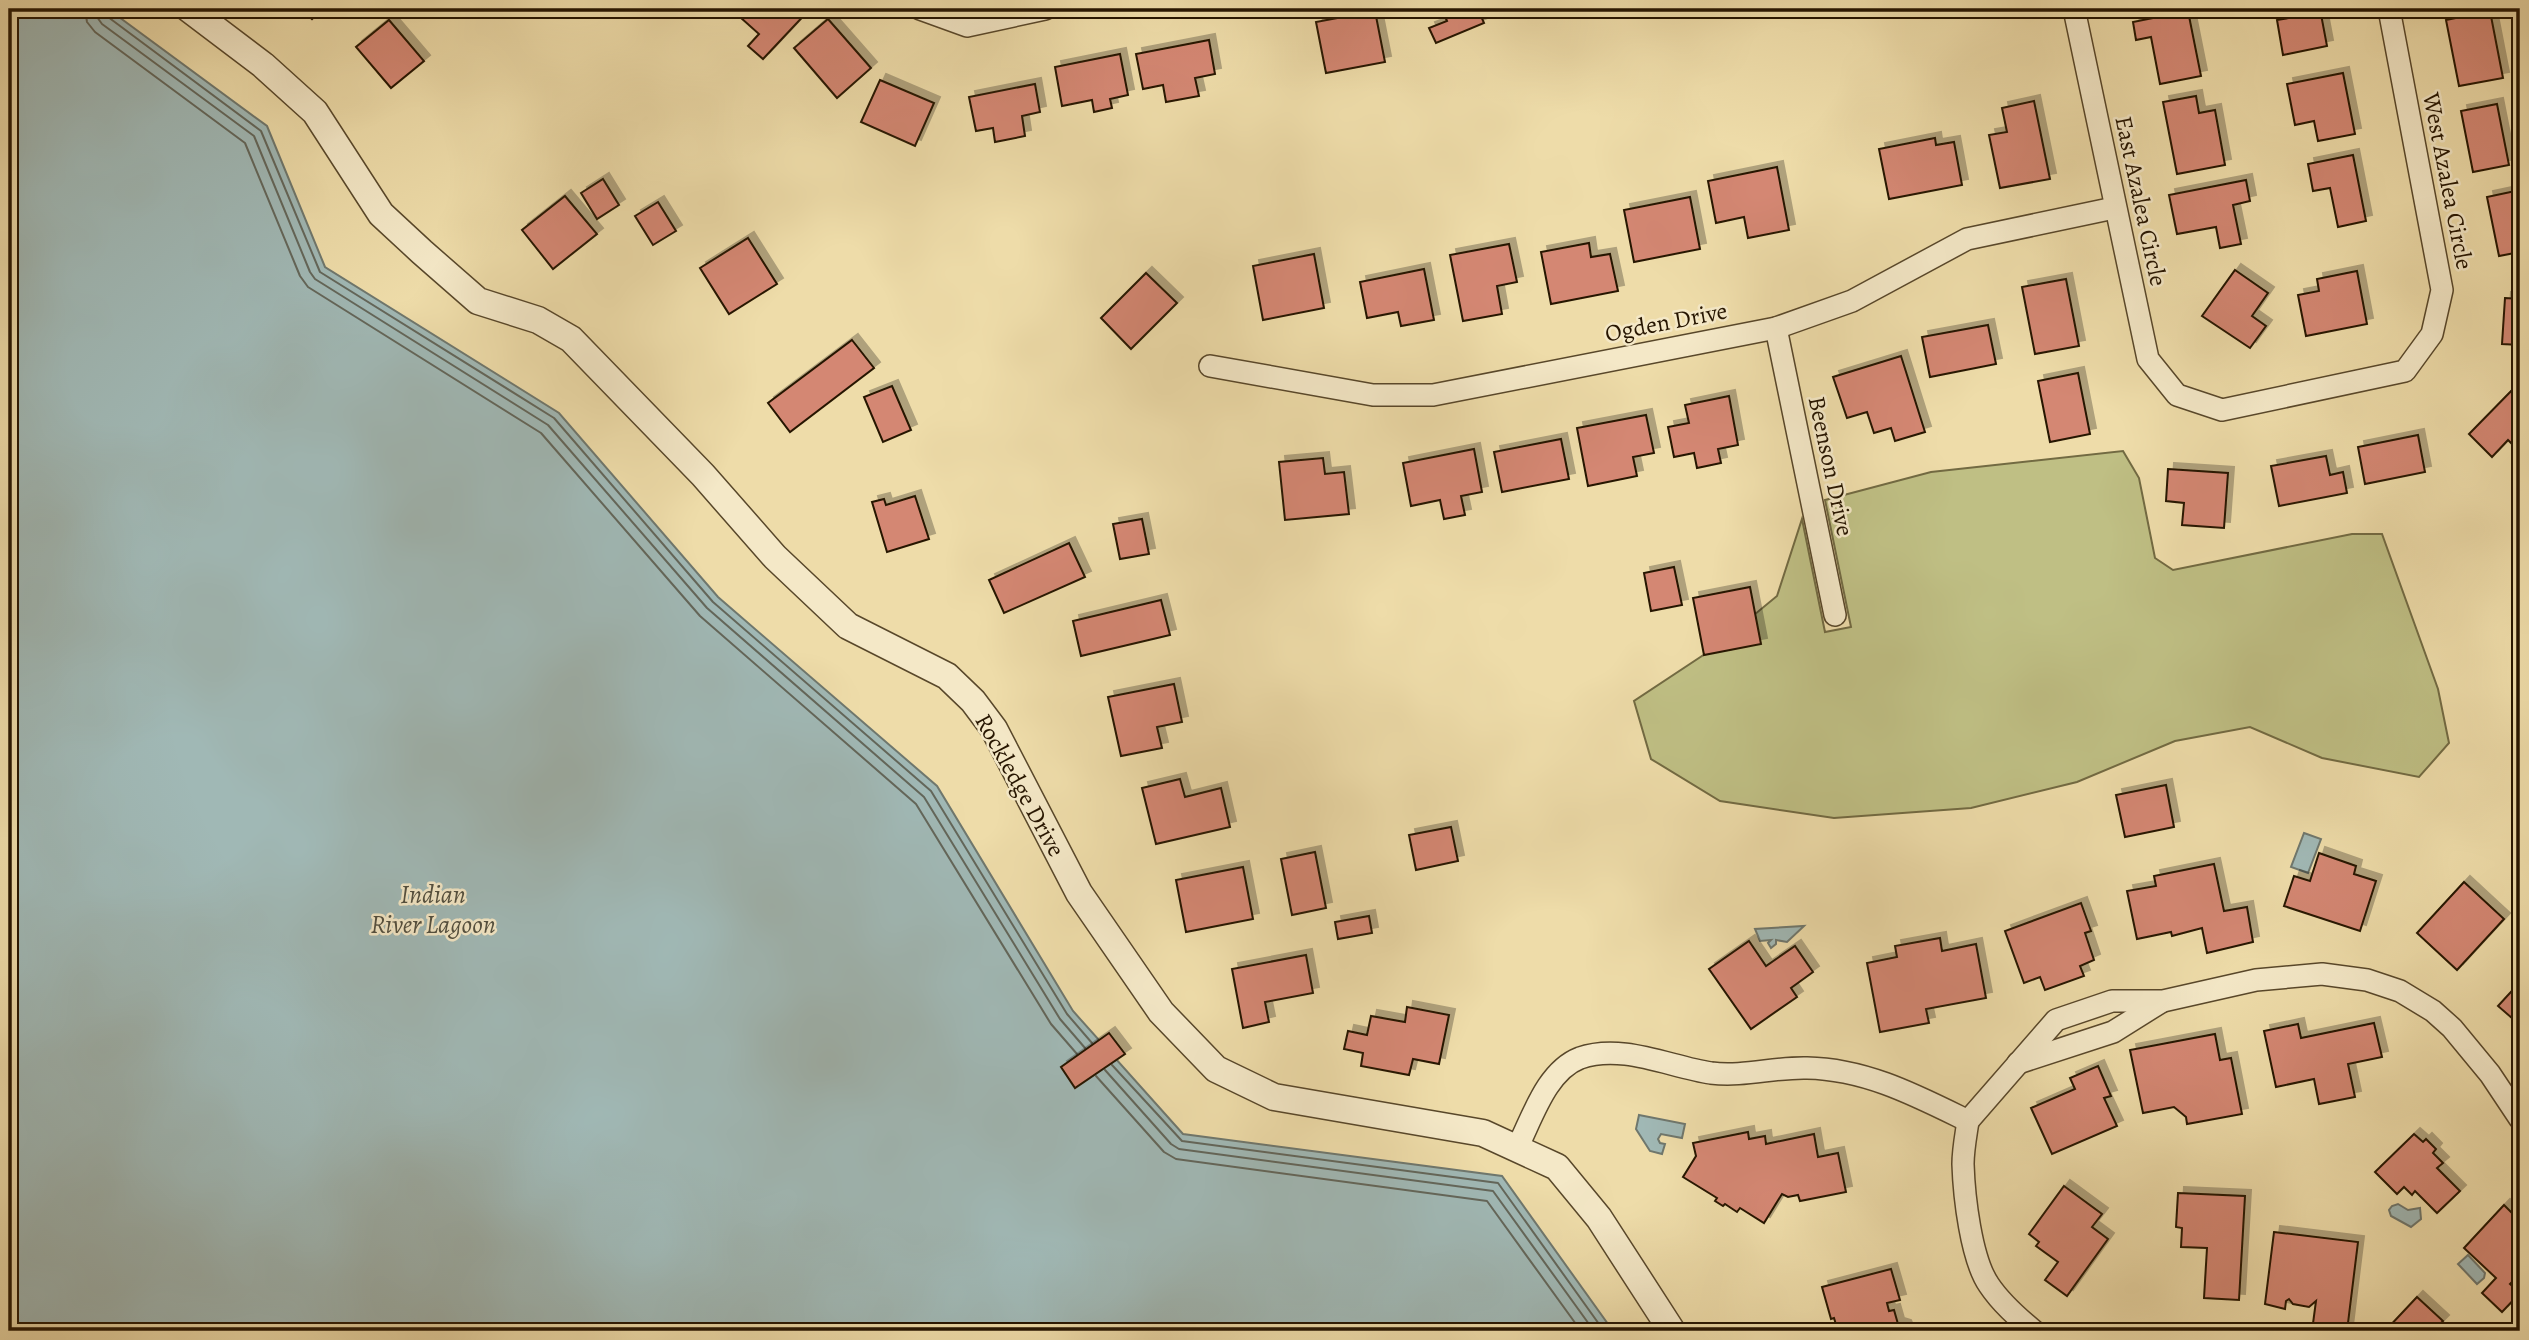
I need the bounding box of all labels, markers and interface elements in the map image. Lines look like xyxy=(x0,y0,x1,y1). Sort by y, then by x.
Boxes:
street label: West Azalea Circle xyxy=(2415,89,2481,272)
street label: East Azalea Circle xyxy=(2107,113,2175,289)
street label: Ogden Drive xyxy=(1602,294,1730,350)
street label: Beenson Drive xyxy=(1801,393,1861,539)
street label: Rockledge Drive xyxy=(967,708,1073,862)
water label: Indian River Lagoon xyxy=(370,877,496,942)

